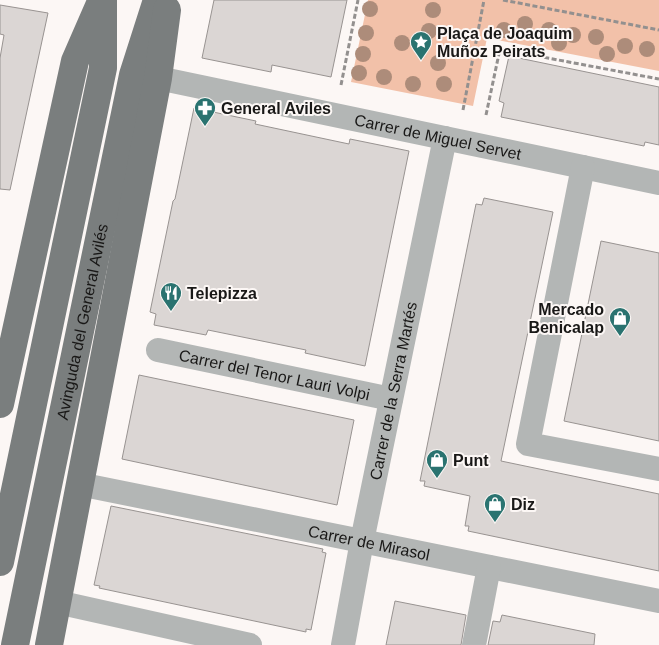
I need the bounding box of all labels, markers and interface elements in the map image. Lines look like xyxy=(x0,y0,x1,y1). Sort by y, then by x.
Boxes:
place label: Plaça de Joaquim Muñoz Peirats xyxy=(437,25,572,60)
place icon: Plaça de Joaquim Muñoz Peirats xyxy=(409,30,433,61)
pharmacy icon: General Aviles xyxy=(193,96,217,127)
place label: General Aviles xyxy=(221,100,331,117)
street label: Carrer de Miguel Servet xyxy=(353,111,523,163)
street label: Avinguda del General Avilés xyxy=(54,222,111,421)
restaurant icon: Telepizza xyxy=(159,281,183,312)
place label: Telepizza xyxy=(187,285,257,302)
street label: Carrer de la Serra Martés xyxy=(367,300,420,482)
place label: Mercado Benicalap xyxy=(528,301,604,336)
shop icon: Mercado Benicalap xyxy=(608,306,632,337)
street label: Carrer del Tenor Lauri Volpi xyxy=(177,347,371,403)
shop icon: Punt xyxy=(425,448,449,479)
place label: Punt xyxy=(453,452,489,469)
shop icon: Diz xyxy=(483,492,507,523)
place label: Diz xyxy=(511,496,535,513)
street label: Carrer de Mirasol xyxy=(307,522,431,564)

